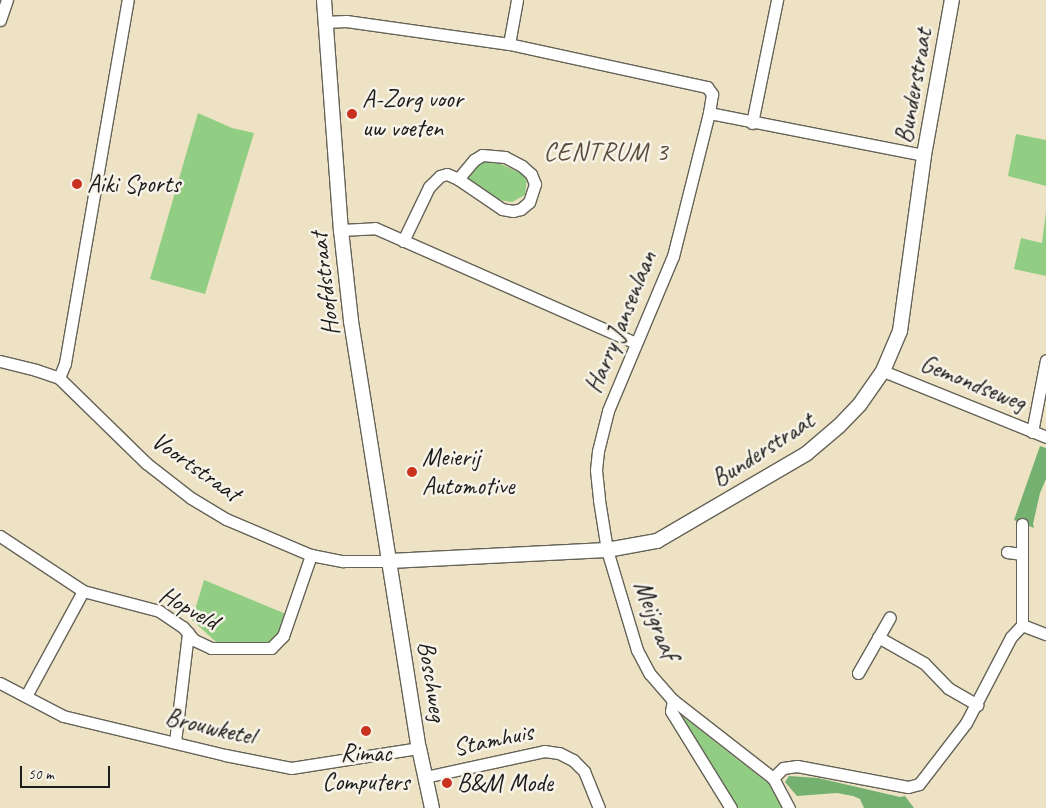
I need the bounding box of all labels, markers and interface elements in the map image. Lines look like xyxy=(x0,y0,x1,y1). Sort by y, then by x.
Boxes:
street label: Bunderstraat xyxy=(889,26,939,146)
place label: A-Zorg voor uw voeten xyxy=(362,85,463,144)
marker: A-Zorg voor uw voeten xyxy=(346,108,358,120)
district label: CENTRUM 3 xyxy=(543,136,669,168)
place label: Aiki Sports xyxy=(87,169,180,199)
marker: Aiki Sports xyxy=(71,178,83,190)
street label: Hoofdstraat xyxy=(304,231,346,337)
street label: Harry Jansenlaan xyxy=(579,246,663,398)
street label: Gemondseweg xyxy=(916,348,1030,418)
street label: Bunderstraat xyxy=(706,406,820,494)
street label: Voortstraat xyxy=(146,426,246,508)
place label: Meierij Automotive xyxy=(422,443,514,502)
marker: Meierij Automotive xyxy=(406,466,418,478)
street label: Meijgraaf xyxy=(627,576,685,664)
street label: Hopveld xyxy=(154,580,224,636)
street label: Boschweg xyxy=(411,639,453,723)
street label: Brouwketel xyxy=(162,702,258,752)
street label: Stamhuis xyxy=(450,717,536,763)
marker: Rimac Computers xyxy=(360,725,372,737)
place label: Rimac Computers xyxy=(322,739,410,798)
scale bar xyxy=(22,756,112,788)
text: 50 m xyxy=(28,765,54,784)
place label: B&M Mode xyxy=(457,768,553,798)
marker: B&M Mode xyxy=(441,777,453,789)

